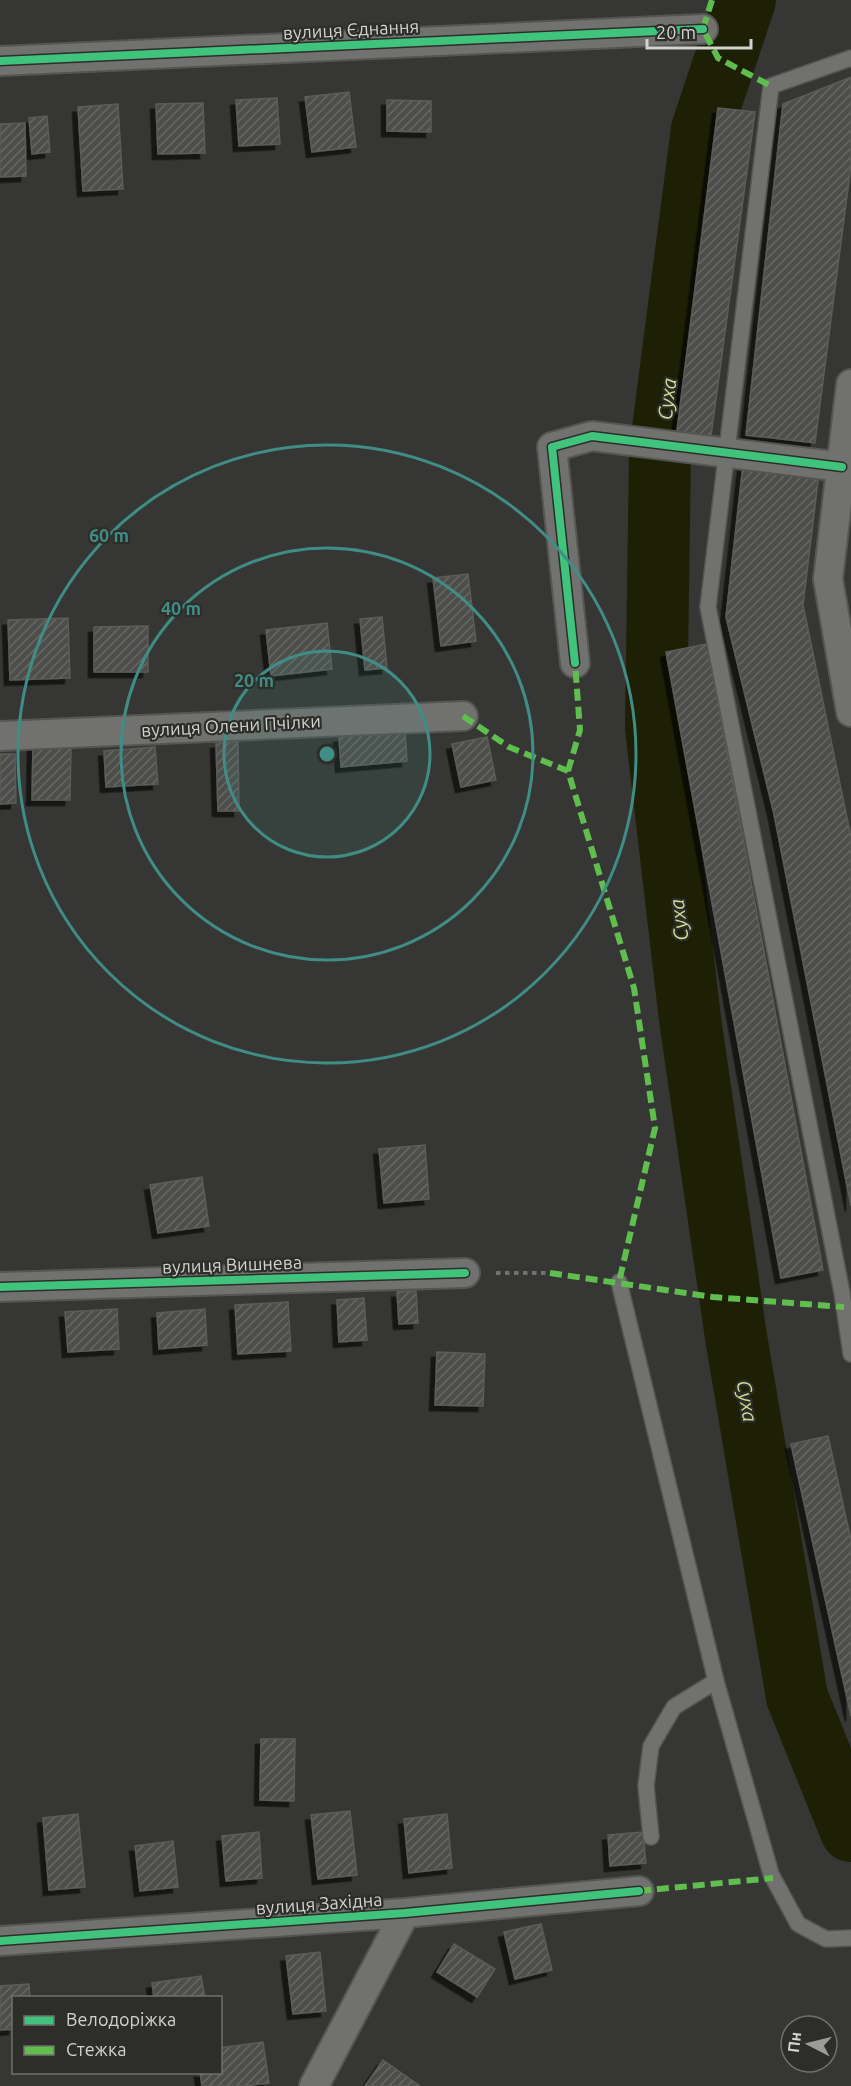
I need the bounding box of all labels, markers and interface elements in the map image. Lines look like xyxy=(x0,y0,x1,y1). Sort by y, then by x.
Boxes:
scale bar xyxy=(647,12,750,50)
street label: вулиця Єднання xyxy=(282,15,419,43)
text: 20 m xyxy=(656,22,696,42)
water label: Суха xyxy=(653,377,680,421)
text: 60 m xyxy=(89,525,129,545)
text: 40 m xyxy=(161,598,201,618)
text: 20 m xyxy=(234,670,274,690)
street label: вулиця Олени Пчілки xyxy=(141,710,321,740)
centre of rings xyxy=(317,744,337,764)
water label: Суха xyxy=(665,898,692,942)
street label: вулиця Вишнева xyxy=(162,1252,302,1276)
water label: Суха xyxy=(733,1378,762,1424)
street label: вулиця Західна xyxy=(255,1889,383,1917)
legend xyxy=(12,1996,222,2074)
text: Велодоріжка xyxy=(66,2009,176,2029)
north arrow xyxy=(779,2014,839,2074)
text: Пн xyxy=(784,2031,804,2054)
text: Стежка xyxy=(66,2039,126,2059)

